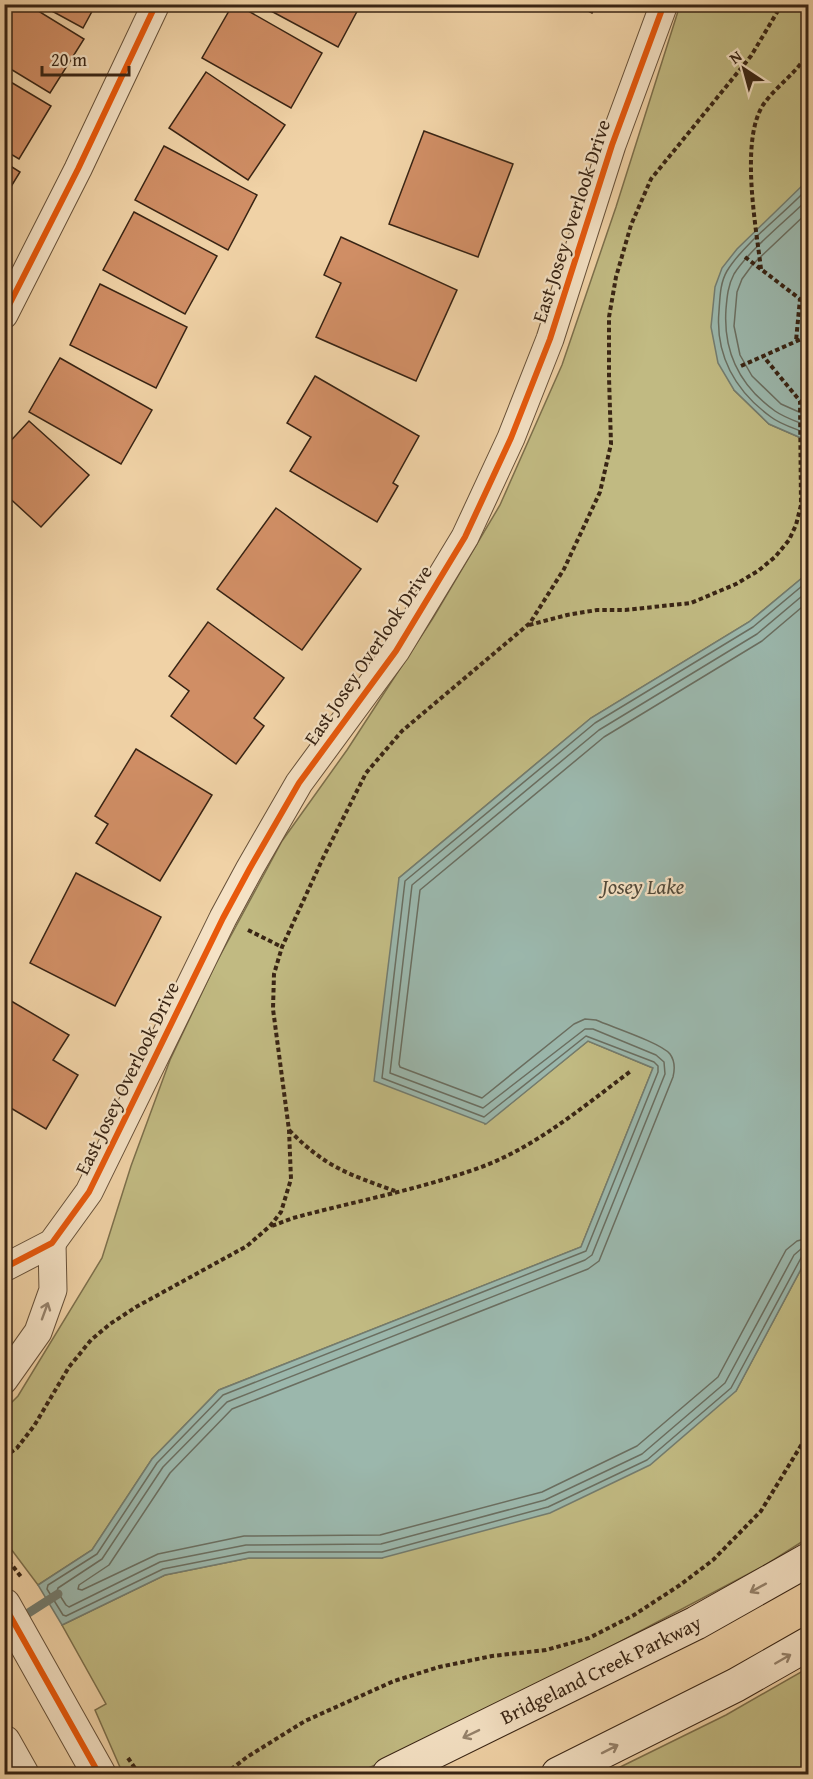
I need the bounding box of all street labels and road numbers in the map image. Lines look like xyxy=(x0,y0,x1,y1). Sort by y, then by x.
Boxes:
street label: East Josey Overlook Drive xyxy=(524,116,617,326)
street label: East Josey Overlook Drive xyxy=(296,559,439,751)
street label: East Josey Overlook Drive xyxy=(67,976,186,1179)
street label: Bridgeland Creek Parkway xyxy=(495,1608,706,1731)

